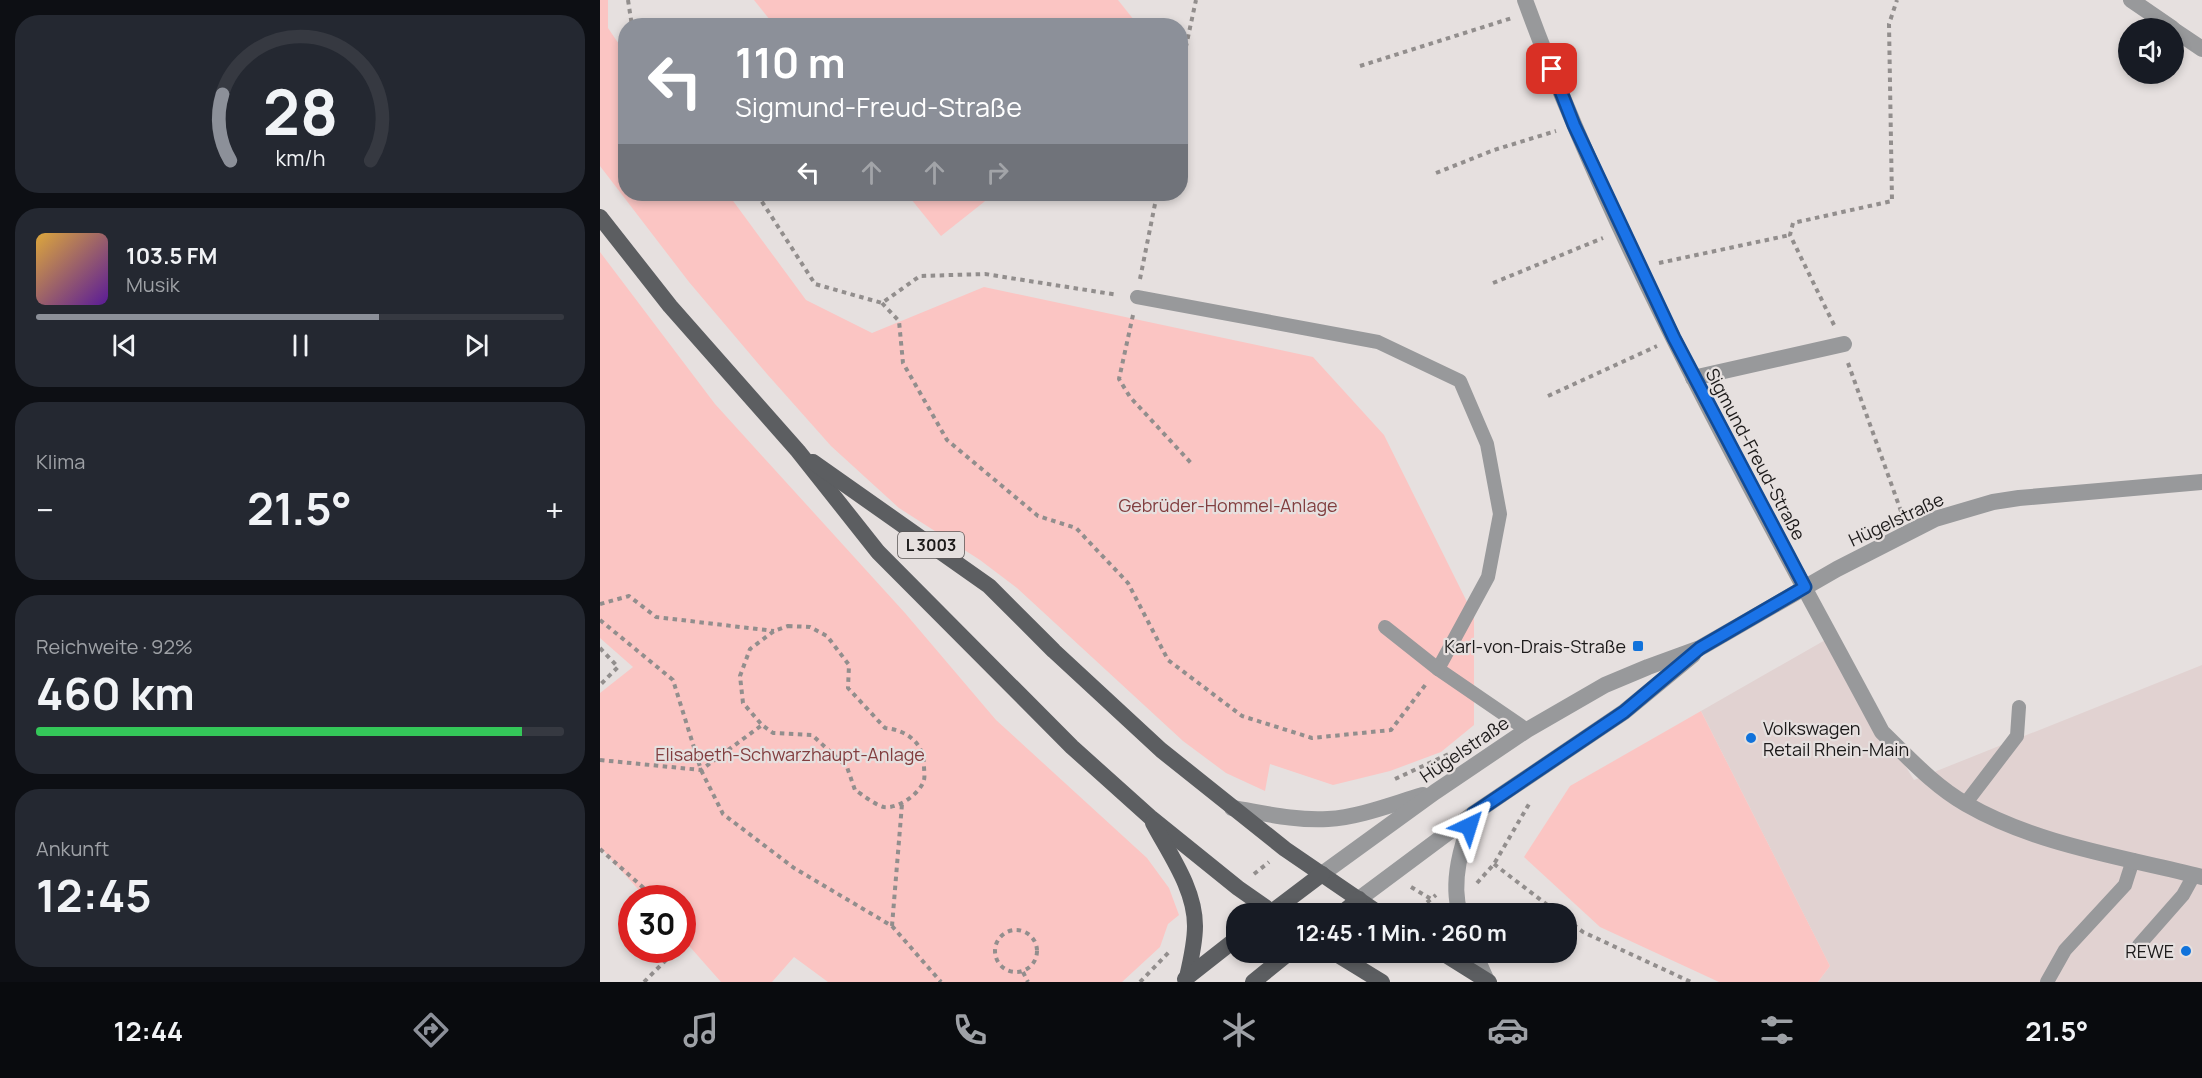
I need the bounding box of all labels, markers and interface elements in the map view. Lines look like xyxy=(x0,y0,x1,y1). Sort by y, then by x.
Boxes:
map controls xyxy=(2118,18,2184,84)
button: sound xyxy=(2118,18,2184,84)
text: 110 m xyxy=(735,33,846,91)
icon: left xyxy=(636,42,714,120)
pin xyxy=(1526,43,1577,94)
icon: arrive xyxy=(1535,52,1568,85)
text: 28 xyxy=(262,68,338,154)
text: Sigmund-Freud-Straße xyxy=(735,88,1022,125)
text: km/h xyxy=(275,144,325,173)
icon: left xyxy=(792,156,825,189)
icon: ahead xyxy=(855,156,888,189)
icon: ahead xyxy=(918,156,951,189)
icon: right xyxy=(981,156,1014,189)
text: 103.5 FM xyxy=(126,241,217,271)
text: Musik xyxy=(126,271,180,298)
icon: previous xyxy=(108,329,141,362)
icon: pause xyxy=(284,329,317,362)
icon: next xyxy=(460,329,493,362)
street label: Sigmund-Freud-Straße xyxy=(1700,364,1812,544)
text: Klima xyxy=(36,448,85,475)
text: 21.5° xyxy=(247,477,352,539)
street label: Hügelstraße xyxy=(1844,486,1948,552)
text: − xyxy=(36,487,54,532)
text: + xyxy=(545,487,564,532)
park label: Gebrüder-Hommel-Anlage xyxy=(1118,493,1338,517)
road number: L 3003 xyxy=(898,532,964,558)
text: Reichweite · 92% xyxy=(36,633,193,660)
place label: Karl-von-Drais-Straße xyxy=(1444,634,1626,658)
marker: Karl-von-Drais-Straße xyxy=(1631,639,1645,653)
text: 460 km xyxy=(36,662,195,724)
street label: Hügelstraße xyxy=(1415,710,1513,788)
place label: Volkswagen Retail Rhein-Main xyxy=(1763,716,1909,761)
marker: Volkswagen Retail Rhein-Main xyxy=(1744,731,1758,745)
park label: Elisabeth-Schwarzhaupt-Anlage xyxy=(655,742,925,766)
position arrow xyxy=(1437,794,1501,858)
text: Ankunft xyxy=(36,835,109,862)
text: 12:45 xyxy=(36,864,152,926)
speed limit sign: 30 xyxy=(618,885,696,963)
text: 12:45 · 1 Min. · 260 m xyxy=(1296,918,1507,948)
place label: REWE xyxy=(2125,939,2174,963)
marker: REWE xyxy=(2179,944,2193,958)
icon: directions xyxy=(410,1009,452,1051)
icon: music xyxy=(680,1009,722,1051)
icon: phone xyxy=(949,1009,991,1051)
icon: climate xyxy=(1218,1009,1260,1051)
icon: car xyxy=(1487,1009,1529,1051)
icon: filters xyxy=(1756,1009,1798,1051)
text: 12:44 xyxy=(114,1012,183,1049)
text: 21.5° xyxy=(2025,1012,2088,1049)

